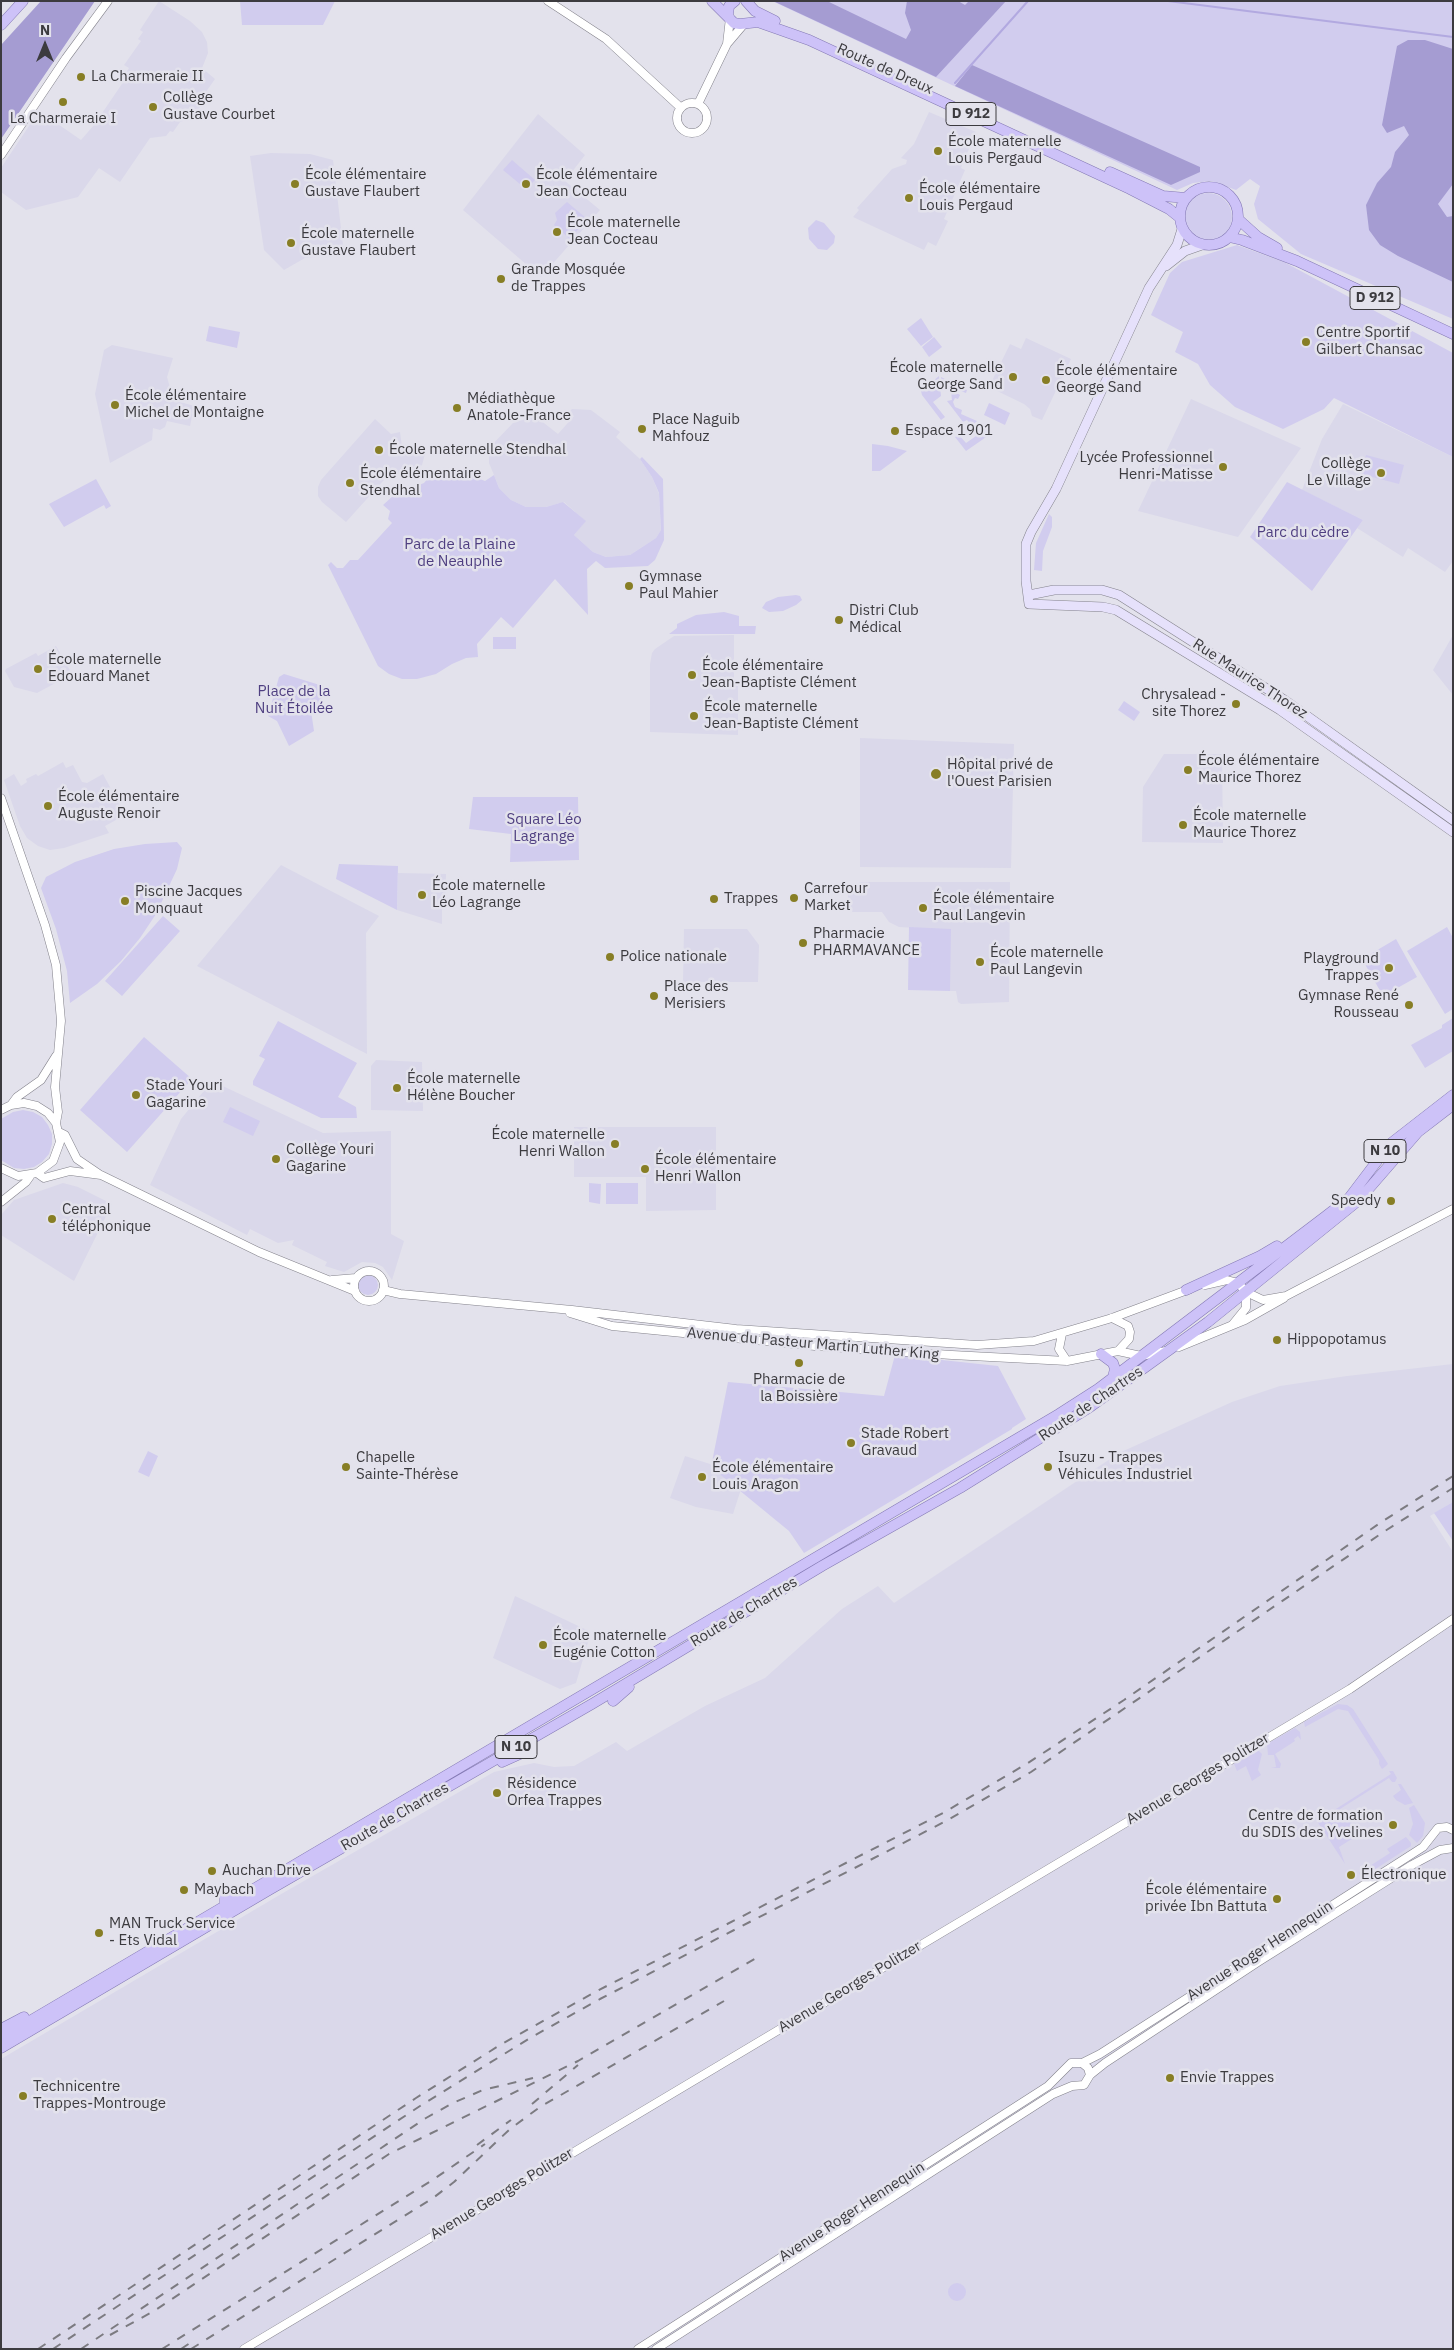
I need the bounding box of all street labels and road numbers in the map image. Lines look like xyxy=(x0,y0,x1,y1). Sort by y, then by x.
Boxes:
street label: Route de Dreux xyxy=(834,40,936,98)
road number: D 912 xyxy=(946,102,996,126)
road number: D 912 xyxy=(1350,286,1400,310)
street label: Rue Maurice Thorez xyxy=(1189,635,1311,723)
road number: N 10 xyxy=(1364,1140,1406,1162)
street label: Avenue du Pasteur Martin Luther King xyxy=(686,1324,940,1364)
street label: Route de Chartres xyxy=(1036,1363,1146,1445)
street label: Route de Chartres xyxy=(687,1573,801,1651)
street label: Avenue Georges Politzer xyxy=(1123,1729,1273,1829)
road number: N 10 xyxy=(495,1735,537,1758)
street label: Route de Chartres xyxy=(338,1779,452,1855)
street label: Avenue Roger Hennequin xyxy=(1184,1897,1336,2005)
street label: Avenue Georges Politzer xyxy=(775,1937,925,2037)
street label: Avenue Georges Politzer xyxy=(427,2144,577,2244)
street label: Avenue Roger Hennequin xyxy=(776,2158,928,2266)

